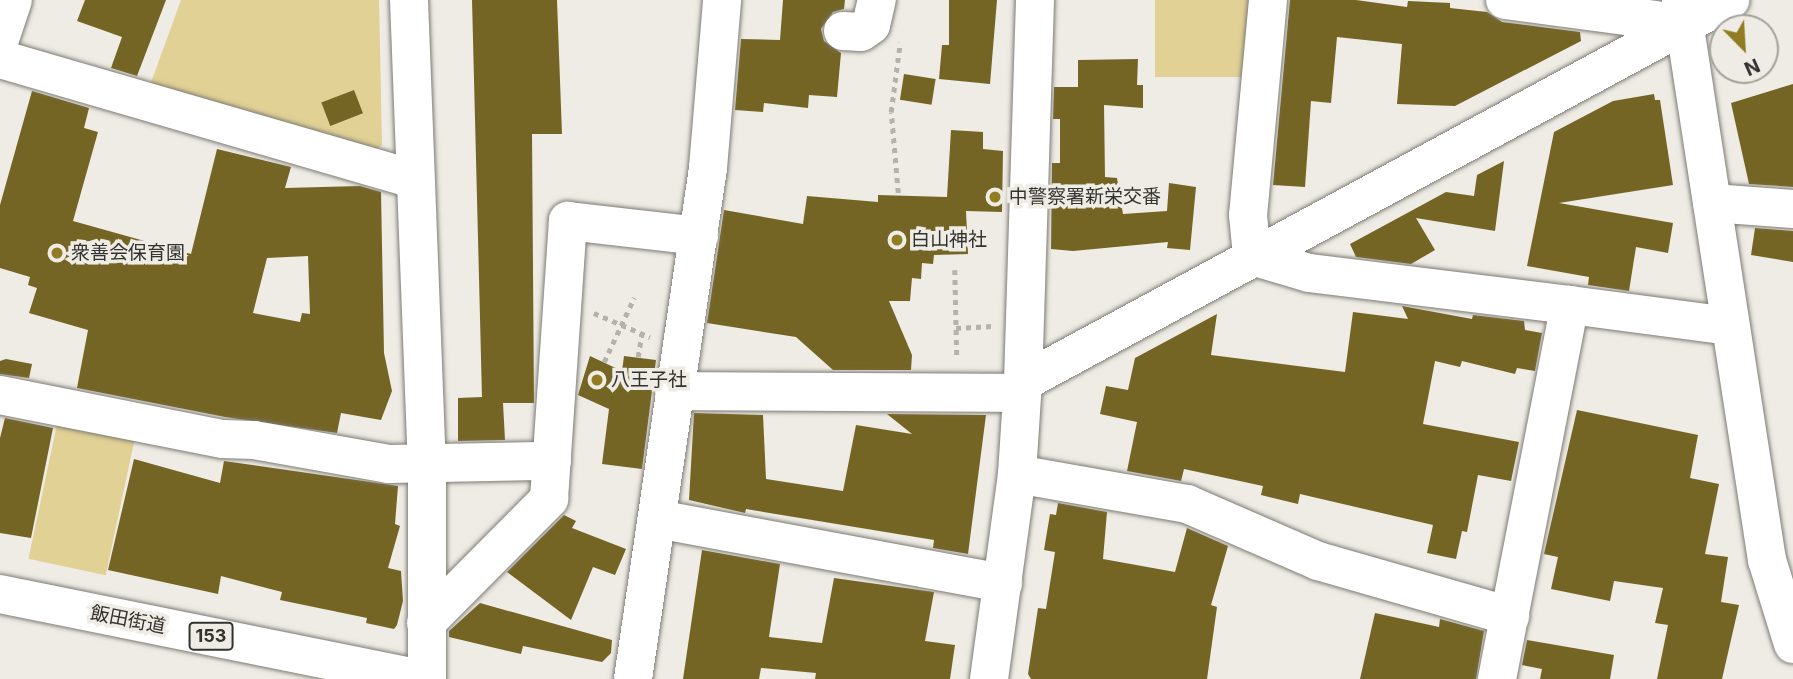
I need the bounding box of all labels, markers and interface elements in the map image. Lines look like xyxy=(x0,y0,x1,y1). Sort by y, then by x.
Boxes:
north arrow xyxy=(1709,14,1779,84)
text: N xyxy=(1741,53,1763,80)
place label: 中警察署新栄交番 xyxy=(1009,186,1161,208)
marker: 中警察署新栄交番 xyxy=(987,189,1003,205)
place label: 白山神社 xyxy=(911,229,987,251)
marker: 白山神社 xyxy=(889,232,905,248)
place label: 衆善会保育園 xyxy=(71,242,185,264)
marker: 衆善会保育園 xyxy=(49,245,65,261)
place label: 八王子社 xyxy=(611,369,687,391)
marker: 八王子社 xyxy=(589,372,605,388)
street label: 飯田街道 xyxy=(89,602,167,638)
road number: 153 xyxy=(188,622,234,650)

